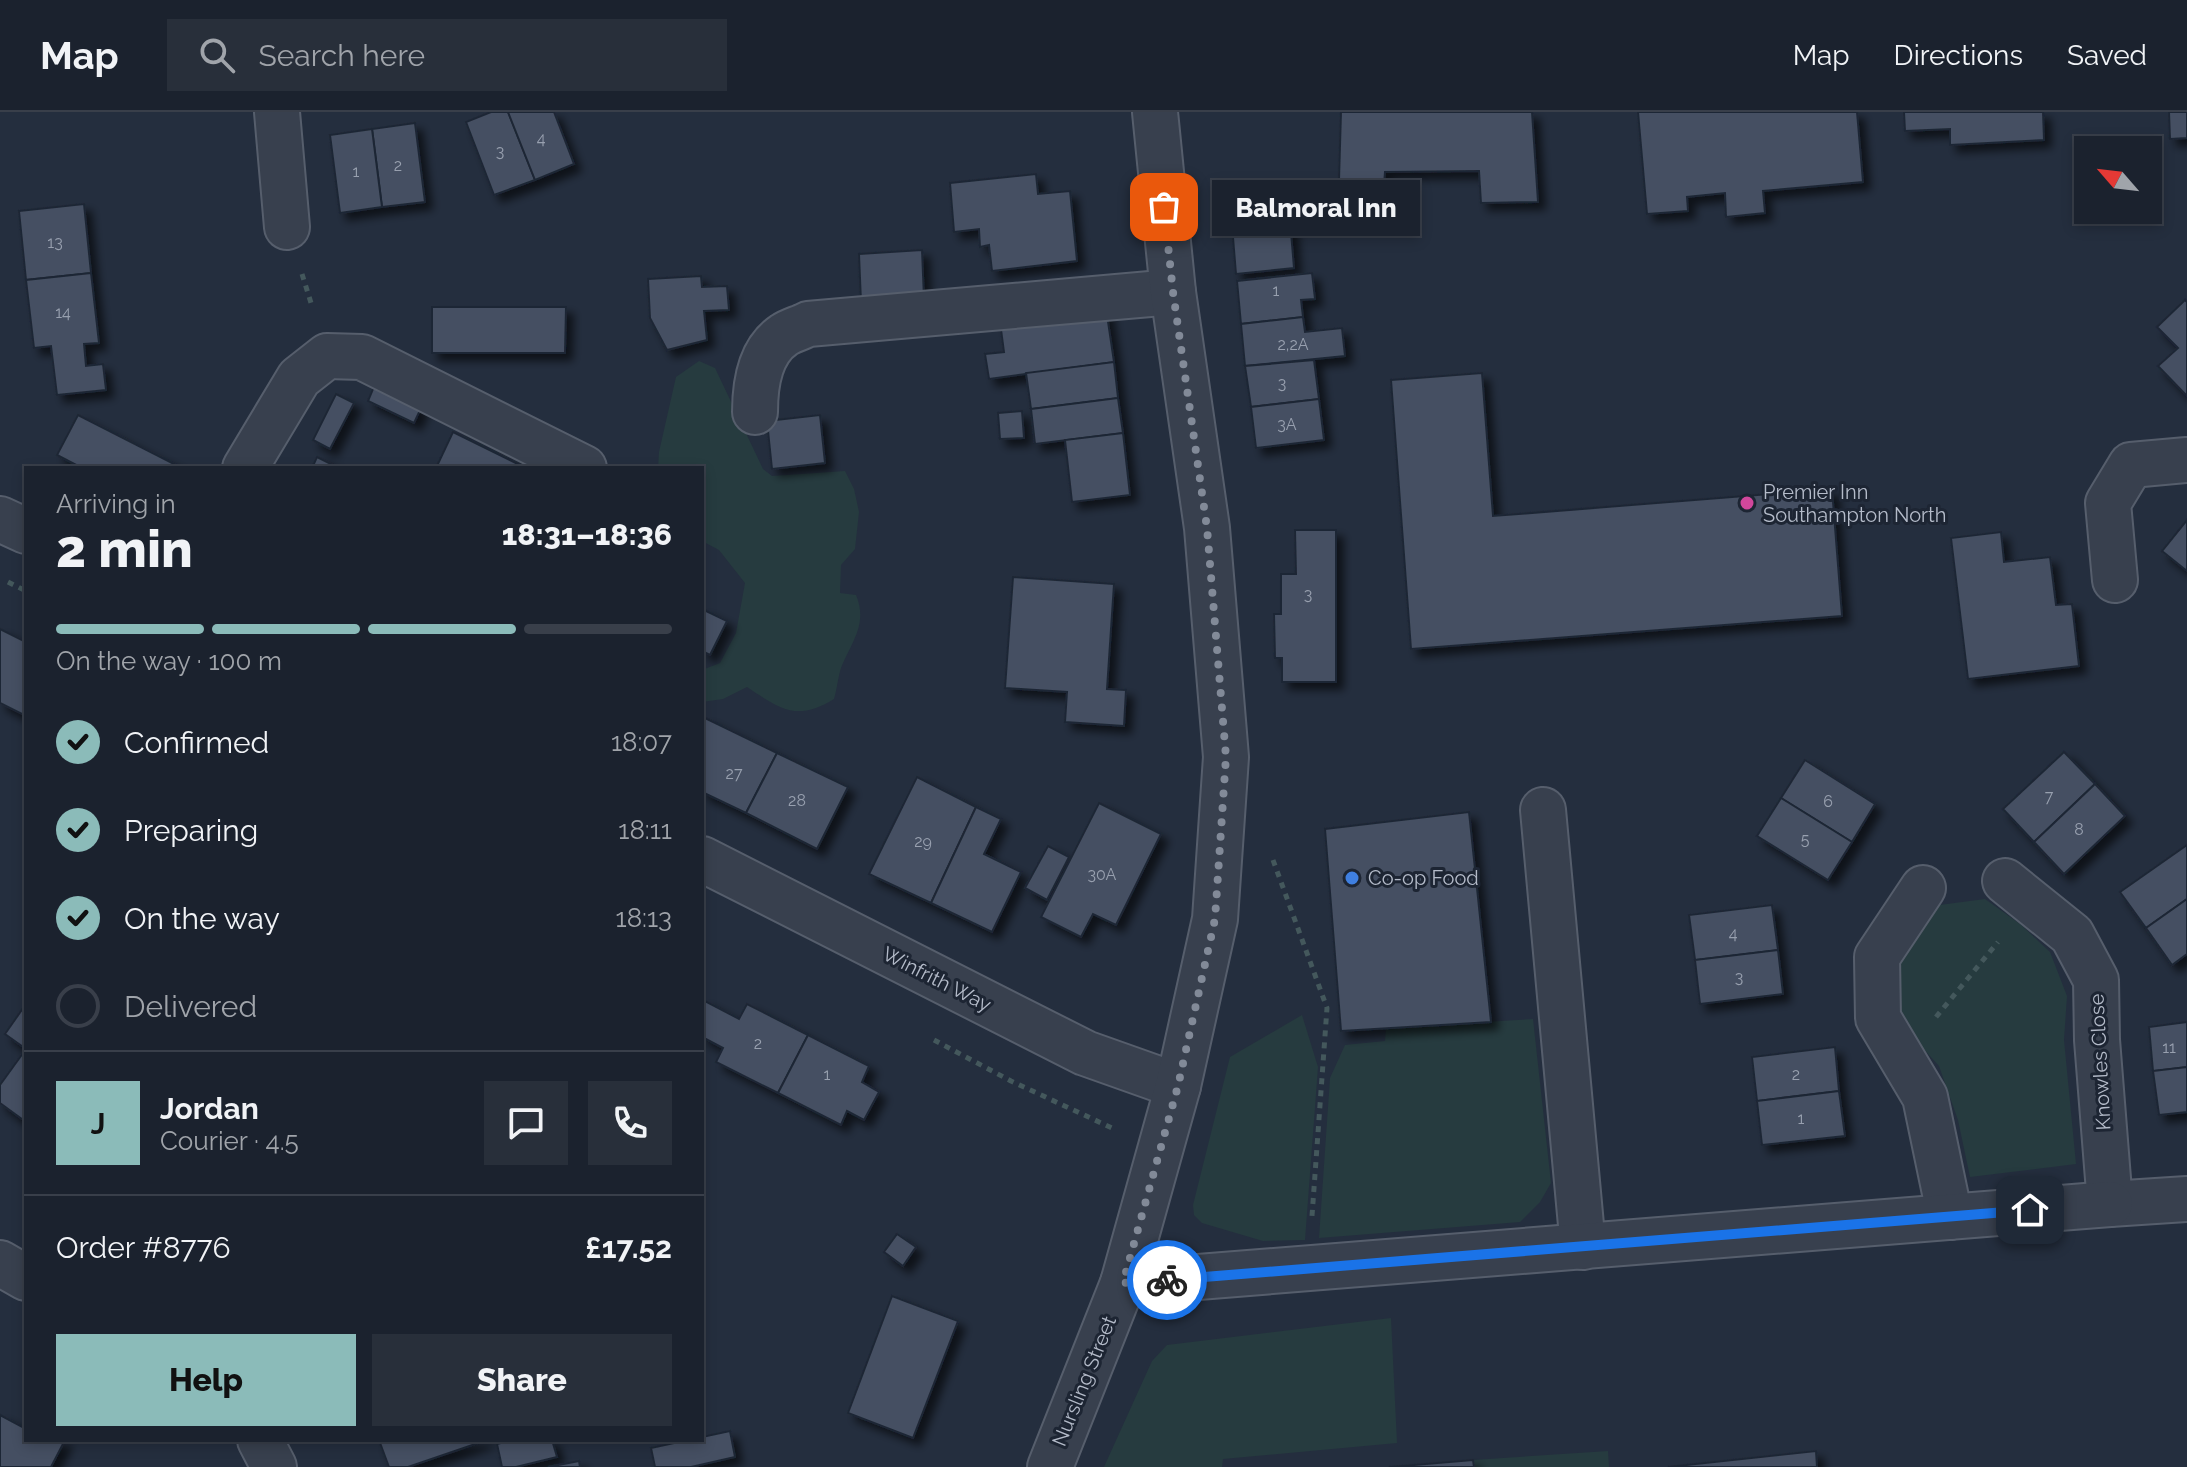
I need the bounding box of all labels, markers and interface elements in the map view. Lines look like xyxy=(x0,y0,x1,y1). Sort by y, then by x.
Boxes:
search box xyxy=(167,19,727,91)
text: Map xyxy=(40,33,119,78)
icon: search xyxy=(195,33,239,77)
text: Search here xyxy=(259,38,425,73)
text: Map xyxy=(1793,39,1850,72)
text: Directions xyxy=(1894,39,2023,72)
text: Saved xyxy=(2067,39,2147,72)
house number: 4 xyxy=(537,129,546,148)
north arrow xyxy=(2074,136,2162,224)
map controls xyxy=(2074,136,2162,224)
house number: 3 xyxy=(496,142,504,161)
house number: 2 xyxy=(394,156,402,175)
house number: 1 xyxy=(353,162,360,181)
pin xyxy=(1130,173,1198,241)
callout: Balmoral Inn xyxy=(1212,179,1420,235)
icon: bag xyxy=(1142,185,1186,229)
text: Balmoral Inn xyxy=(1235,193,1397,223)
house number: 13 xyxy=(47,233,63,252)
house number: 1 xyxy=(1273,281,1280,300)
house number: 14 xyxy=(55,303,71,322)
house number: 2,2A xyxy=(1277,335,1309,354)
house number: 3 xyxy=(1278,374,1286,393)
house number: 3A xyxy=(1277,415,1297,434)
place label: Premier Inn Southampton North xyxy=(1763,480,1946,527)
text: Arriving in xyxy=(56,489,176,519)
marker: Premier Inn Southampton North xyxy=(1738,494,1756,512)
text: 18:31–18:36 xyxy=(502,517,672,552)
text: 2 min xyxy=(56,518,193,579)
house number: 3 xyxy=(1304,585,1312,604)
text: On the way · 100 m xyxy=(56,646,282,676)
icon: check xyxy=(56,720,100,764)
text: Confirmed xyxy=(124,725,269,760)
text: 18:07 xyxy=(611,727,672,757)
house number: 27 xyxy=(726,764,743,783)
house number: 7 xyxy=(2045,787,2054,806)
house number: 28 xyxy=(788,791,806,810)
house number: 6 xyxy=(1823,792,1833,811)
icon: check xyxy=(56,808,100,852)
text: Preparing xyxy=(124,813,258,848)
text: 18:11 xyxy=(618,815,672,845)
house number: 8 xyxy=(2074,820,2084,839)
house number: 5 xyxy=(1801,830,1810,849)
house number: 29 xyxy=(914,832,932,851)
house number: 30A xyxy=(1088,865,1117,884)
place label: Co-op Food xyxy=(1368,866,1479,890)
marker: Co-op Food xyxy=(1343,869,1361,887)
icon: check xyxy=(56,896,100,940)
text: On the way xyxy=(124,901,280,936)
text: 18:13 xyxy=(616,903,672,933)
house number: 4 xyxy=(1729,924,1738,943)
street label: Winfrith Way xyxy=(879,941,996,1017)
house number: 3 xyxy=(1735,968,1743,987)
text: Delivered xyxy=(124,989,257,1024)
street label: Knowles Close xyxy=(2084,993,2116,1131)
house number: 2 xyxy=(754,1034,762,1053)
house number: 11 xyxy=(2162,1038,2176,1057)
house number: 1 xyxy=(824,1065,831,1084)
house number: 2 xyxy=(1792,1065,1800,1084)
button: chat xyxy=(484,1081,568,1165)
button: phone xyxy=(588,1081,672,1165)
text: Jordan xyxy=(160,1091,259,1126)
text: J xyxy=(91,1106,105,1141)
house number: 1 xyxy=(1798,1109,1805,1128)
text: Courier · 4.5 xyxy=(160,1126,299,1156)
pin xyxy=(1996,1176,2064,1244)
icon: home xyxy=(2008,1188,2052,1232)
text: Order #8776 xyxy=(56,1230,231,1265)
text: £17.52 xyxy=(585,1230,672,1265)
courier xyxy=(1127,1240,1207,1320)
icon: bike xyxy=(1145,1258,1189,1302)
street label: Nursling Street xyxy=(1047,1312,1121,1450)
button: Help xyxy=(56,1334,356,1426)
button: Share xyxy=(372,1334,672,1426)

